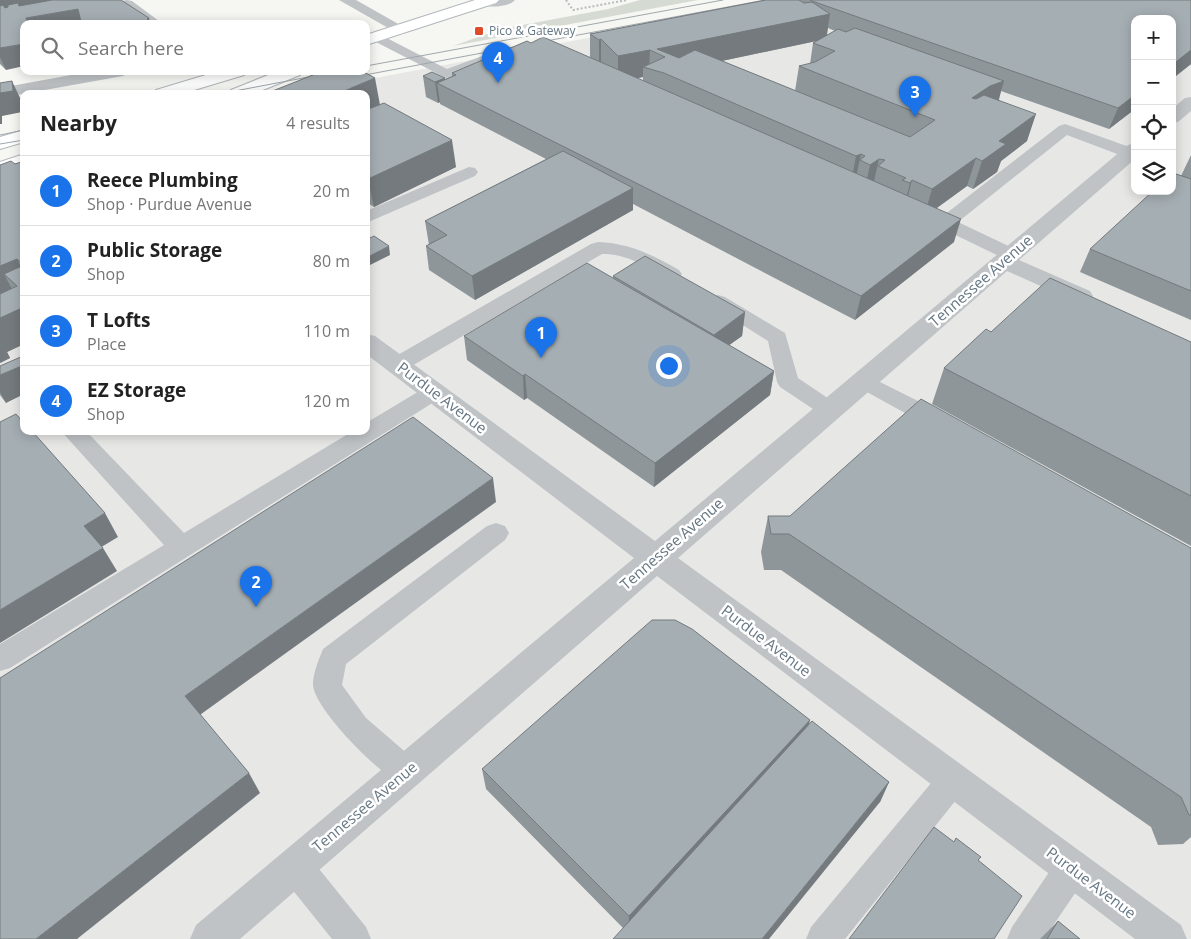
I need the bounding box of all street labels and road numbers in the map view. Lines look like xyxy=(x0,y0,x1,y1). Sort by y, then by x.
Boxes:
street label: Tennessee Avenue xyxy=(924,230,1036,331)
street label: Purdue Avenue xyxy=(394,357,491,437)
street label: Tennessee Avenue xyxy=(615,493,727,594)
street label: Purdue Avenue xyxy=(718,600,815,680)
street label: Tennessee Avenue xyxy=(308,757,421,856)
street label: Purdue Avenue xyxy=(1043,842,1140,922)

